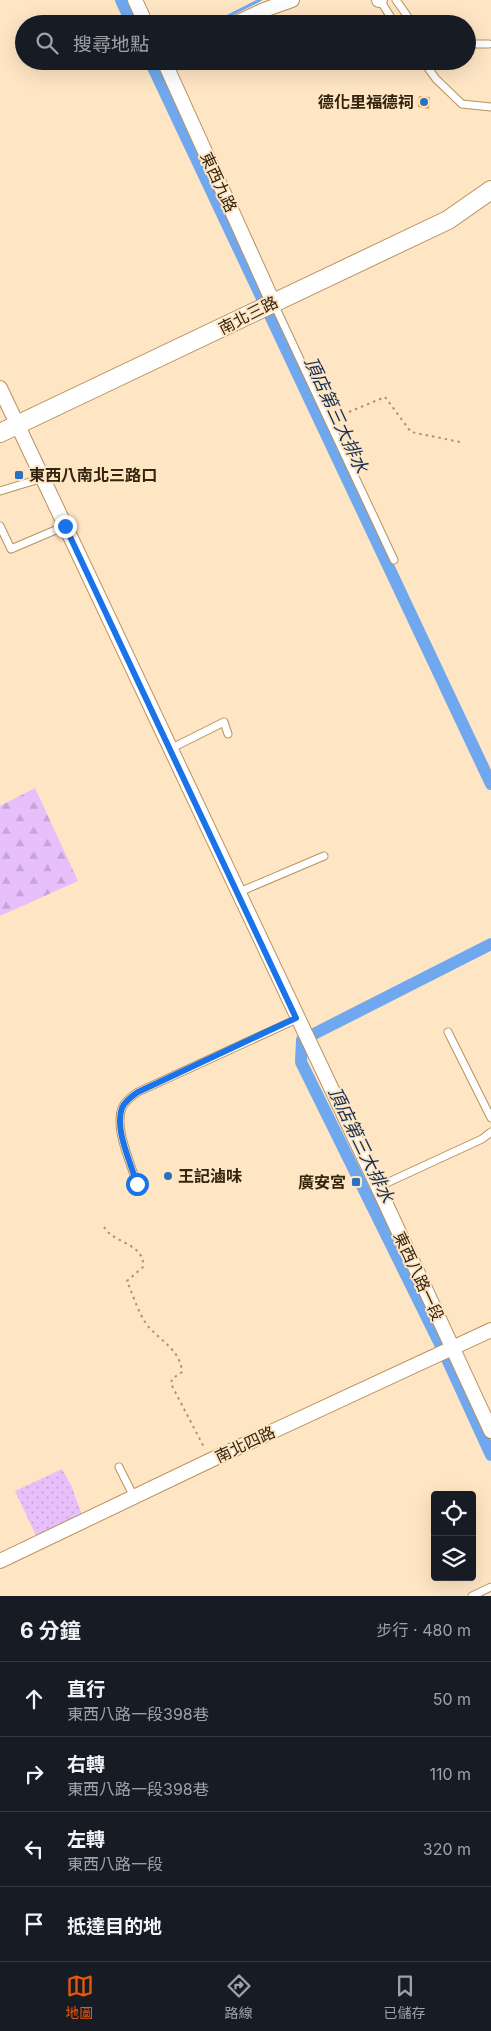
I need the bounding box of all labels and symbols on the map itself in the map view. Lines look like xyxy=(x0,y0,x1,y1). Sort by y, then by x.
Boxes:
place label: 德化里福德祠 xyxy=(318,92,414,112)
marker: 德化里福德祠 xyxy=(418,96,430,108)
street label: 東西九路 xyxy=(196,149,242,215)
street label: 南北三路 xyxy=(215,292,281,338)
water label: 頂店第三大排水 xyxy=(300,353,373,477)
place label: 東西八南北三路口 xyxy=(29,465,157,485)
marker: 東西八南北三路口 xyxy=(13,469,25,481)
route end xyxy=(54,515,77,538)
water label: 頂店第三大排水 xyxy=(324,1084,399,1207)
place label: 王記滷味 xyxy=(178,1166,242,1186)
marker: 王記滷味 xyxy=(162,1170,174,1182)
place label: 廣安宮 xyxy=(298,1172,346,1192)
route start xyxy=(126,1173,149,1196)
marker: 廣安宮 xyxy=(350,1176,362,1188)
street label: 東西八路一段 xyxy=(390,1228,448,1324)
street label: 南北四路 xyxy=(212,1421,278,1467)

